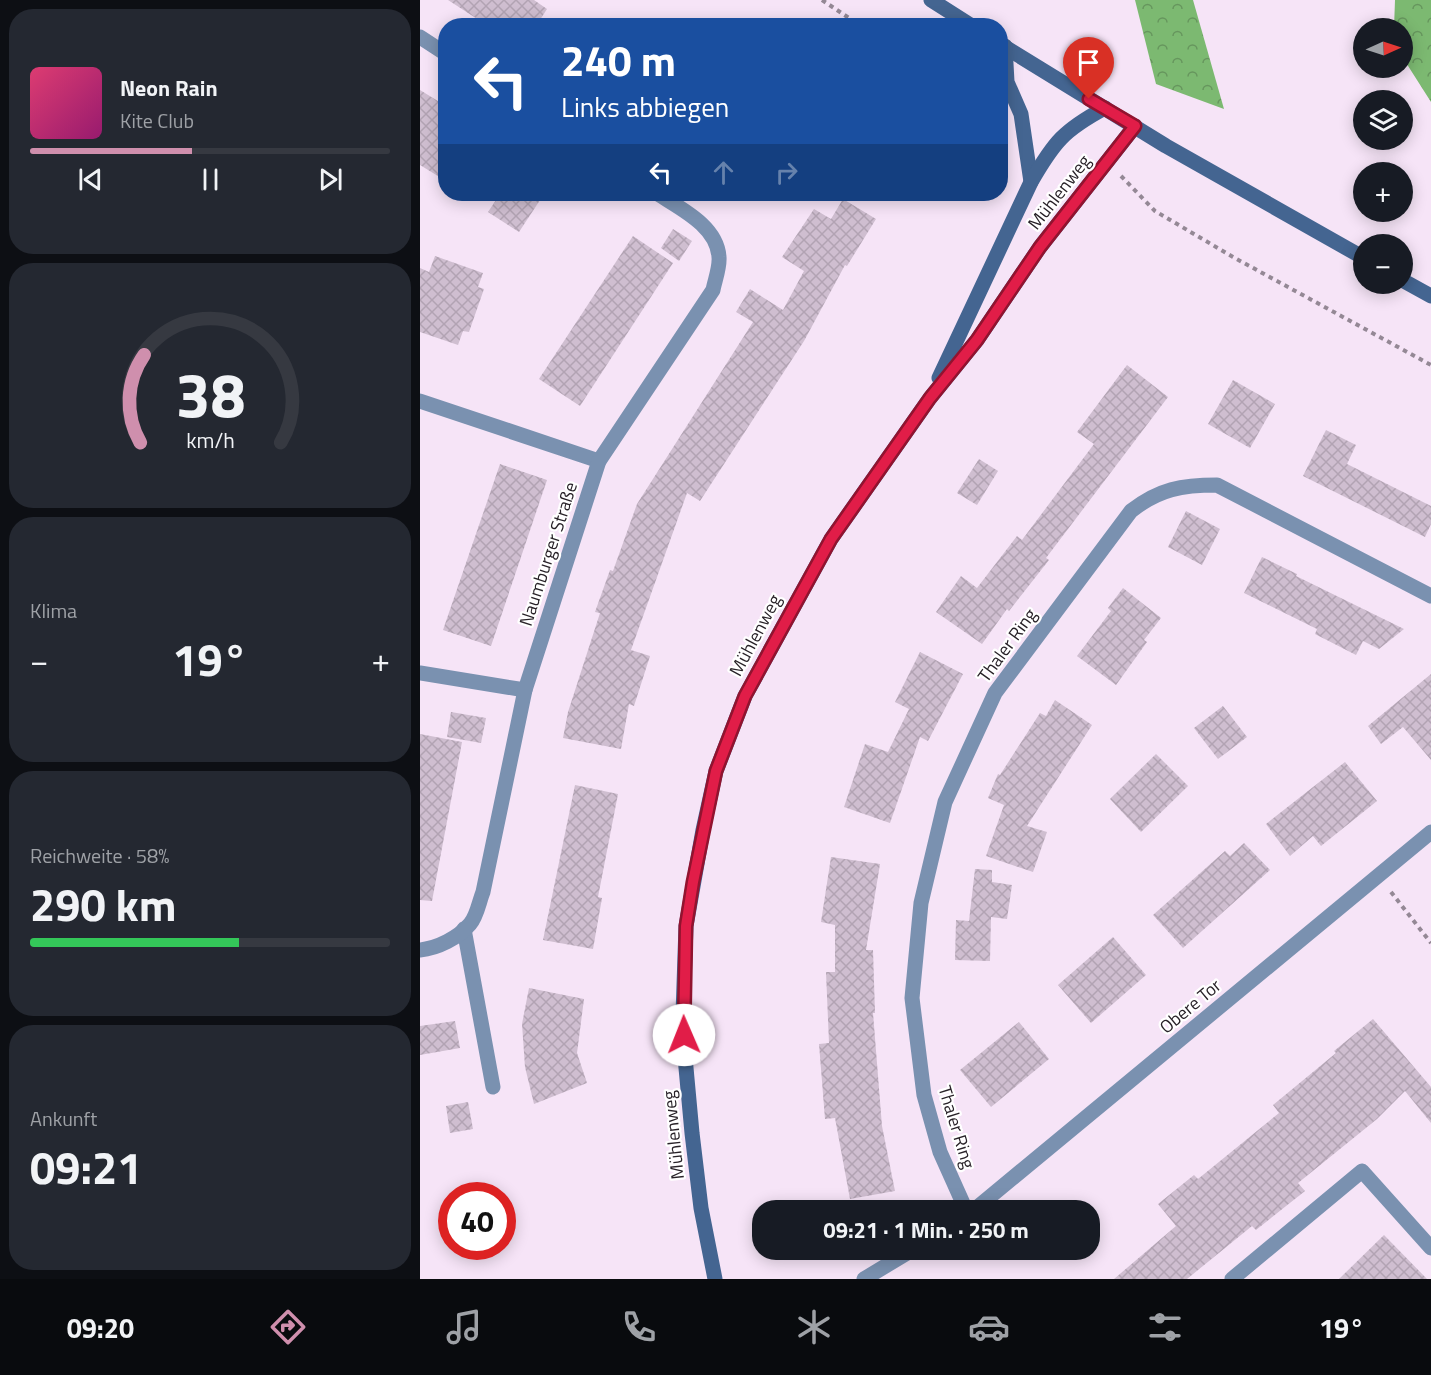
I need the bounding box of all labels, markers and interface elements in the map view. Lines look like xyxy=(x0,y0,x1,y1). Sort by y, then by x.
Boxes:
north arrow xyxy=(1353,18,1413,78)
map controls xyxy=(1353,18,1413,294)
text: 240 m xyxy=(561,28,676,92)
pin xyxy=(1063,37,1114,99)
icon: left xyxy=(462,42,540,120)
icon: arrive xyxy=(1072,46,1105,79)
text: Neon Rain xyxy=(120,71,218,105)
text: Links abbiegen xyxy=(561,86,729,127)
button: layers xyxy=(1353,90,1413,150)
text: Kite Club xyxy=(120,105,194,136)
street label: Mühlenweg xyxy=(1021,149,1097,235)
icon: left xyxy=(644,156,677,189)
icon: ahead xyxy=(707,156,740,189)
icon: right xyxy=(770,156,803,189)
button: + xyxy=(1353,162,1413,222)
icon: previous xyxy=(74,163,107,196)
icon: pause xyxy=(194,163,227,196)
icon: next xyxy=(314,163,347,196)
button: − xyxy=(1353,234,1413,294)
text: 38 xyxy=(175,346,245,441)
text: km/h xyxy=(186,424,234,456)
street label: Naumburger Straße xyxy=(512,478,584,630)
street label: Mühlenweg xyxy=(722,589,788,681)
text: Klima xyxy=(30,595,77,626)
street label: Thaler Ring xyxy=(971,602,1043,688)
text: 19° xyxy=(172,625,248,693)
text: − xyxy=(30,635,48,685)
text: + xyxy=(372,635,390,685)
text: Reichweite · 58% xyxy=(30,840,169,871)
text: 290 km xyxy=(30,870,176,938)
street label: Obere Tor xyxy=(1153,972,1227,1040)
position arrow xyxy=(652,1003,716,1067)
street label: Thaler Ring xyxy=(932,1082,982,1172)
street label: Mühlenweg xyxy=(655,1089,691,1181)
text: Ankunft xyxy=(30,1103,97,1134)
text: 09:21 xyxy=(30,1133,142,1201)
speed limit sign: 40 xyxy=(438,1182,516,1260)
text: 09:21 · 1 Min. · 250 m xyxy=(823,1213,1029,1247)
icon: directions xyxy=(267,1306,309,1348)
icon: music xyxy=(443,1306,485,1348)
icon: phone xyxy=(618,1306,660,1348)
icon: climate xyxy=(793,1306,835,1348)
icon: car xyxy=(968,1306,1010,1348)
icon: filters xyxy=(1144,1306,1186,1348)
text: 09:20 xyxy=(67,1307,134,1348)
text: 19° xyxy=(1319,1307,1364,1348)

